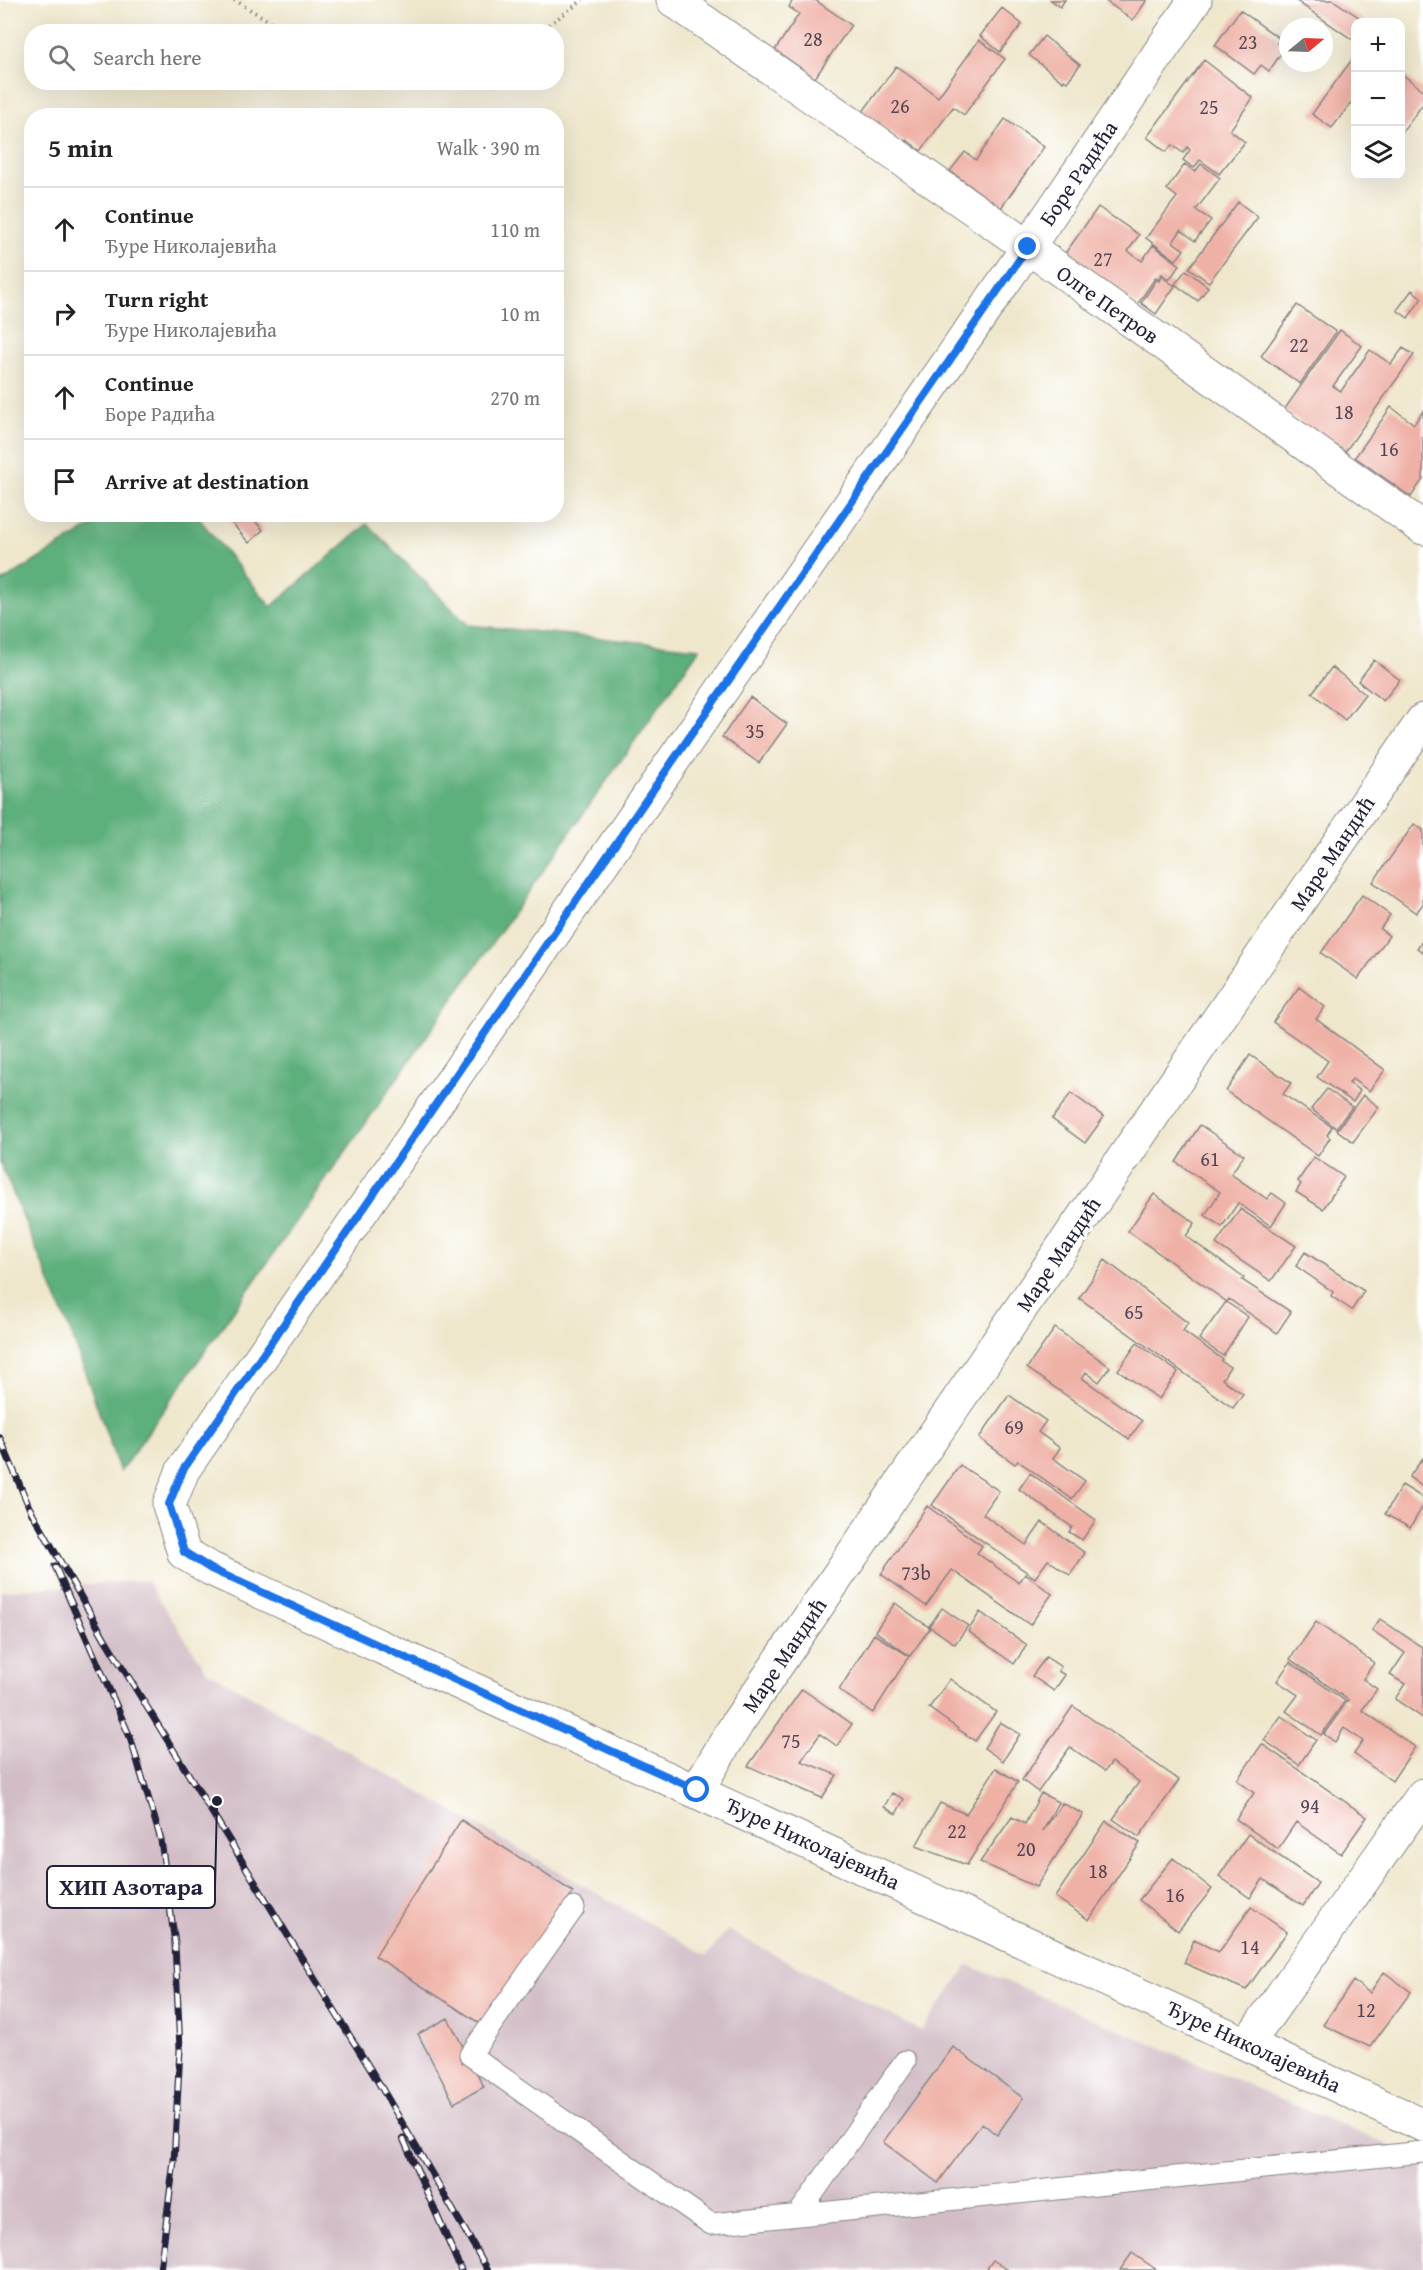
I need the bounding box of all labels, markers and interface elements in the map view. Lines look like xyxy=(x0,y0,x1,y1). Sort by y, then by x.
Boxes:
north arrow xyxy=(1279,18,1333,72)
map controls xyxy=(1351,18,1405,180)
button: + xyxy=(1351,18,1405,72)
search box xyxy=(24,24,564,90)
house number: 28 xyxy=(803,24,823,53)
house number: 23 xyxy=(1238,27,1258,56)
icon: search xyxy=(45,41,78,74)
text: Search here xyxy=(93,41,202,73)
button: − xyxy=(1351,72,1405,126)
house number: 26 xyxy=(890,91,910,120)
house number: 25 xyxy=(1199,92,1219,121)
street label: Боре Радића xyxy=(1031,114,1125,232)
button: layers xyxy=(1351,126,1405,180)
text: 5 min xyxy=(48,128,113,167)
text: Walk · 390 m xyxy=(437,133,540,162)
text: Continue xyxy=(105,199,194,231)
icon: ahead xyxy=(48,213,81,246)
text: 110 m xyxy=(490,215,540,244)
text: Ђуре Николајевића xyxy=(105,231,277,260)
route end xyxy=(1014,233,1040,259)
house number: 27 xyxy=(1093,244,1113,273)
street label: Олге Петров xyxy=(1050,257,1166,351)
text: Turn right xyxy=(105,283,208,315)
icon: right xyxy=(48,297,81,330)
text: 10 m xyxy=(500,299,540,328)
text: Ђуре Николајевића xyxy=(105,315,277,344)
house number: 22 xyxy=(1289,330,1309,359)
text: Continue xyxy=(105,367,194,399)
icon: ahead xyxy=(48,381,81,414)
text: 270 m xyxy=(490,383,540,412)
house number: 18 xyxy=(1334,397,1354,426)
text: Боре Радића xyxy=(105,399,215,428)
house number: 16 xyxy=(1379,434,1399,463)
icon: arrive xyxy=(48,465,81,498)
text: Arrive at destination xyxy=(105,465,309,497)
house number: 35 xyxy=(745,716,765,745)
street label: Маре Мандић xyxy=(1282,789,1383,917)
house number: 61 xyxy=(1200,1144,1220,1173)
street label: Маре Мандић xyxy=(1008,1190,1109,1318)
house number: 65 xyxy=(1124,1297,1144,1326)
house number: 69 xyxy=(1004,1412,1024,1441)
house number: 73b xyxy=(901,1558,931,1587)
street label: Маре Мандић xyxy=(734,1591,835,1719)
house number: 75 xyxy=(781,1726,801,1755)
route start xyxy=(683,1776,709,1802)
street label: Ђуре Николајевића xyxy=(721,1789,906,1898)
house number: 94 xyxy=(1300,1791,1320,1820)
house number: 22 xyxy=(947,1816,967,1845)
house number: 20 xyxy=(1016,1834,1036,1863)
house number: 18 xyxy=(1088,1856,1108,1885)
callout: ХИП Азотара xyxy=(47,1866,215,1908)
text: ХИП Азотара xyxy=(59,1869,204,1904)
house number: 16 xyxy=(1165,1880,1185,1909)
house number: 14 xyxy=(1240,1932,1260,1961)
street label: Ђуре Николајевића xyxy=(1162,1992,1347,2101)
house number: 12 xyxy=(1356,1995,1376,2024)

